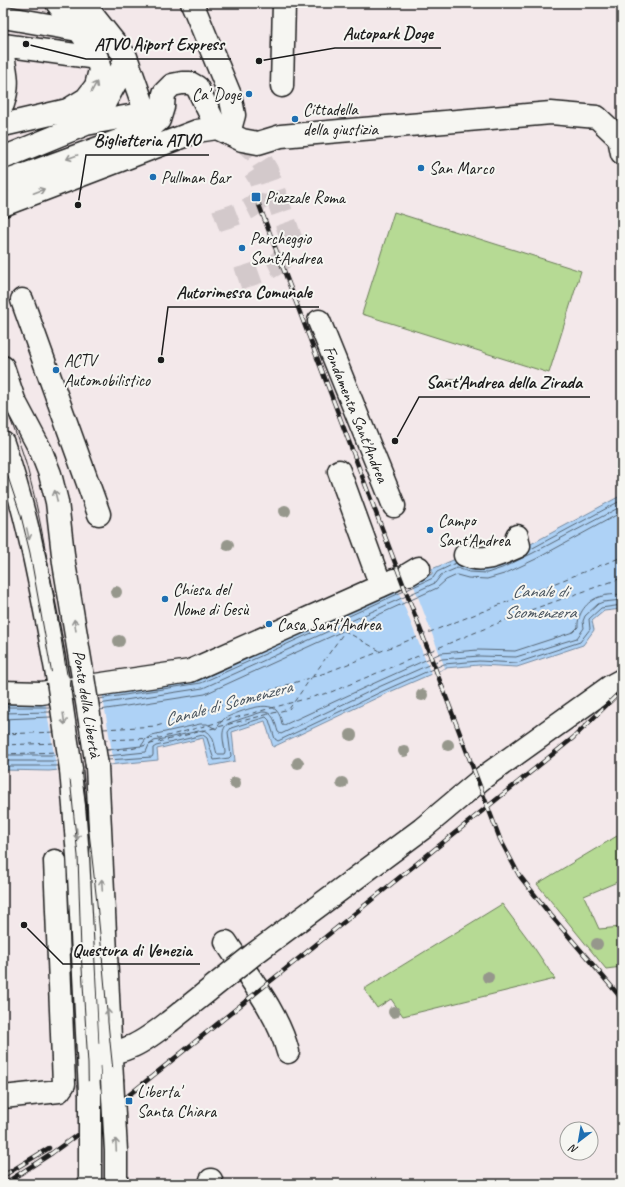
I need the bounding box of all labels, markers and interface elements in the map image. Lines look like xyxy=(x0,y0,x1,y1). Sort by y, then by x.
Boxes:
callout: Autopark Doge xyxy=(335,18,441,48)
text: Autopark Doge xyxy=(343,22,435,44)
callout: ATVO Aiport Express xyxy=(86,29,231,59)
text: ATVO Aiport Express xyxy=(94,33,225,55)
one-way arrow xyxy=(91,81,98,93)
place label: Ca' Doge xyxy=(192,84,242,105)
marker: Ca' Doge xyxy=(244,89,254,99)
place label: Cittadella della giustizia xyxy=(303,99,380,140)
marker: Cittadella della giustizia xyxy=(290,114,300,124)
callout: Biglietteria ATVO xyxy=(86,125,209,155)
text: Biglietteria ATVO xyxy=(94,129,203,151)
one-way arrow xyxy=(66,154,78,162)
place label: San Marco xyxy=(429,158,495,179)
marker: San Marco xyxy=(416,163,426,173)
place label: Pullman Bar xyxy=(161,167,232,188)
marker: Pullman Bar xyxy=(148,172,158,182)
one-way arrow xyxy=(33,186,45,194)
place label: Piazzale Roma xyxy=(265,187,347,208)
marker: Piazzale Roma xyxy=(250,191,262,203)
place label: Parcheggio Sant'Andrea xyxy=(250,228,323,269)
marker: Parcheggio Sant'Andrea xyxy=(237,243,247,253)
callout: Autorimessa Comunale xyxy=(168,277,319,307)
text: Autorimessa Comunale xyxy=(176,281,314,303)
street label: Fondamenta Sant'Andrea xyxy=(319,342,394,487)
place label: ACTV Automobilistico xyxy=(64,350,151,391)
marker: ACTV Automobilistico xyxy=(51,365,61,375)
callout: Sant'Andrea della Zirada xyxy=(419,367,590,397)
text: Sant'Andrea della Zirada xyxy=(426,371,584,393)
one-way arrow xyxy=(52,490,59,503)
place label: Campo Sant'Andrea xyxy=(438,510,511,551)
marker: Campo Sant'Andrea xyxy=(425,525,435,535)
one-way arrow xyxy=(25,528,33,541)
place label: Chiesa del Nome di Gesù xyxy=(173,579,250,620)
water label: Canale di Scomenzera xyxy=(504,580,578,623)
marker: Chiesa del Nome di Gesù xyxy=(160,594,170,604)
place label: Casa Sant'Andrea xyxy=(277,614,382,635)
one-way arrow xyxy=(71,618,79,631)
marker: Casa Sant'Andrea xyxy=(264,619,274,629)
street label: Ponte della Libertà xyxy=(68,649,106,761)
water label: Canale di Scomenzera xyxy=(162,675,296,731)
one-way arrow xyxy=(60,713,68,726)
one-way arrow xyxy=(73,827,80,840)
one-way arrow xyxy=(99,879,106,892)
callout: Questura di Venezia xyxy=(63,934,200,964)
text: Questura di Venezia xyxy=(72,939,193,961)
one-way arrow xyxy=(105,1009,112,1022)
place label: Liberta' Santa Chiara xyxy=(137,1081,217,1122)
marker: Liberta' Santa Chiara xyxy=(124,1096,134,1106)
north arrow xyxy=(559,1121,599,1161)
one-way arrow xyxy=(112,1139,119,1152)
text: N xyxy=(565,1141,580,1157)

